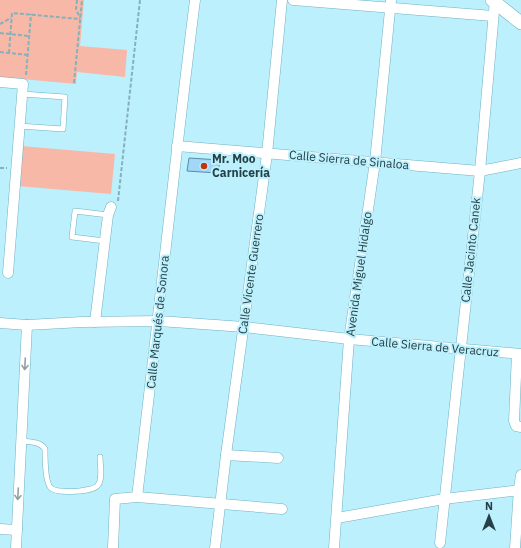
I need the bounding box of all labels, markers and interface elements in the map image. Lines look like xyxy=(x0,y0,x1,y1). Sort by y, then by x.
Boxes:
street label: Calle Sierra de Sinaloa xyxy=(288,147,410,172)
place label: Mr. Moo Carnicería xyxy=(212,151,270,180)
marker: Mr. Moo Carnicería xyxy=(199,161,209,171)
street label: Calle Jacinto Canek xyxy=(458,196,484,303)
street label: Avenida Miguel Hidalgo xyxy=(342,210,375,337)
street label: Calle Vicente Guerrero xyxy=(235,213,266,335)
street label: Calle Marqués de Sonora xyxy=(143,254,172,389)
street label: Calle Sierra de Veracruz xyxy=(371,333,500,360)
one-way arrow xyxy=(21,357,29,370)
one-way arrow xyxy=(15,487,22,500)
north arrow xyxy=(469,496,509,536)
text: N xyxy=(485,499,493,513)

